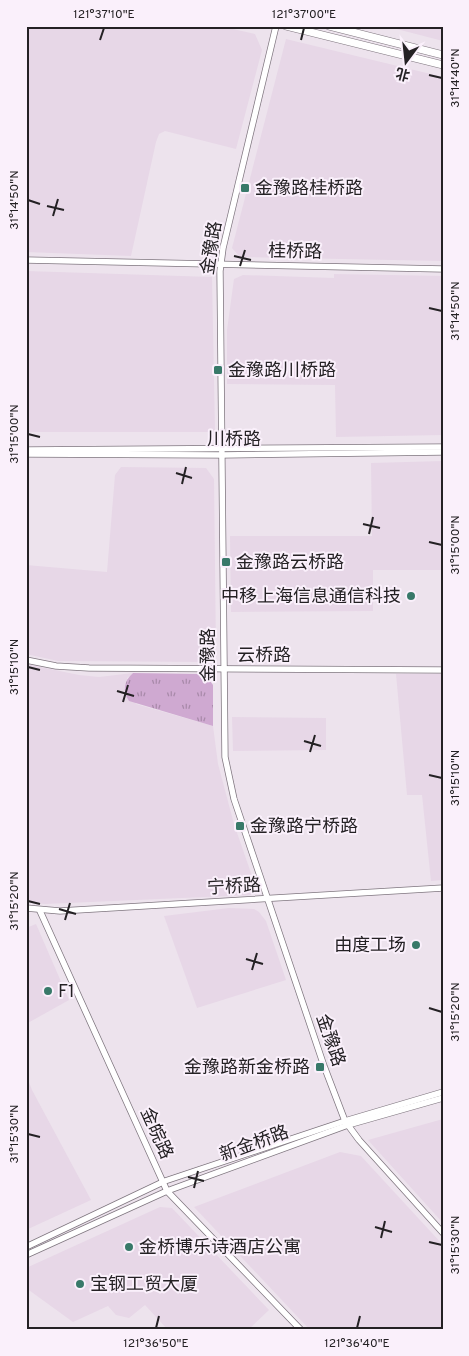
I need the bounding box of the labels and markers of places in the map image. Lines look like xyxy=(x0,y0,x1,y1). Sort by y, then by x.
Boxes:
place label: 金豫路桂桥路 xyxy=(255,178,363,201)
marker: 金豫路桂桥路 xyxy=(239,182,251,194)
place label: 金豫路川桥路 xyxy=(228,360,336,383)
marker: 金豫路川桥路 xyxy=(212,364,224,376)
place label: 金豫路云桥路 xyxy=(236,552,344,575)
marker: 金豫路云桥路 xyxy=(220,556,232,568)
place label: 中移上海信息通信科技 xyxy=(221,586,401,609)
marker: 中移上海信息通信科技 xyxy=(405,590,417,602)
place label: 金豫路宁桥路 xyxy=(250,816,358,839)
marker: 金豫路宁桥路 xyxy=(234,820,246,832)
place label: 由度工场 xyxy=(334,935,406,958)
marker: 由度工场 xyxy=(410,939,422,951)
place label: F1 xyxy=(58,981,75,1004)
marker: F1 xyxy=(42,985,54,997)
place label: 金豫路新金桥路 xyxy=(184,1057,310,1080)
marker: 金豫路新金桥路 xyxy=(314,1061,326,1073)
place label: 金桥博乐诗酒店公寓 xyxy=(139,1237,301,1260)
marker: 金桥博乐诗酒店公寓 xyxy=(123,1241,135,1253)
place label: 宝钢工贸大厦 xyxy=(90,1274,198,1297)
marker: 宝钢工贸大厦 xyxy=(74,1278,86,1290)

